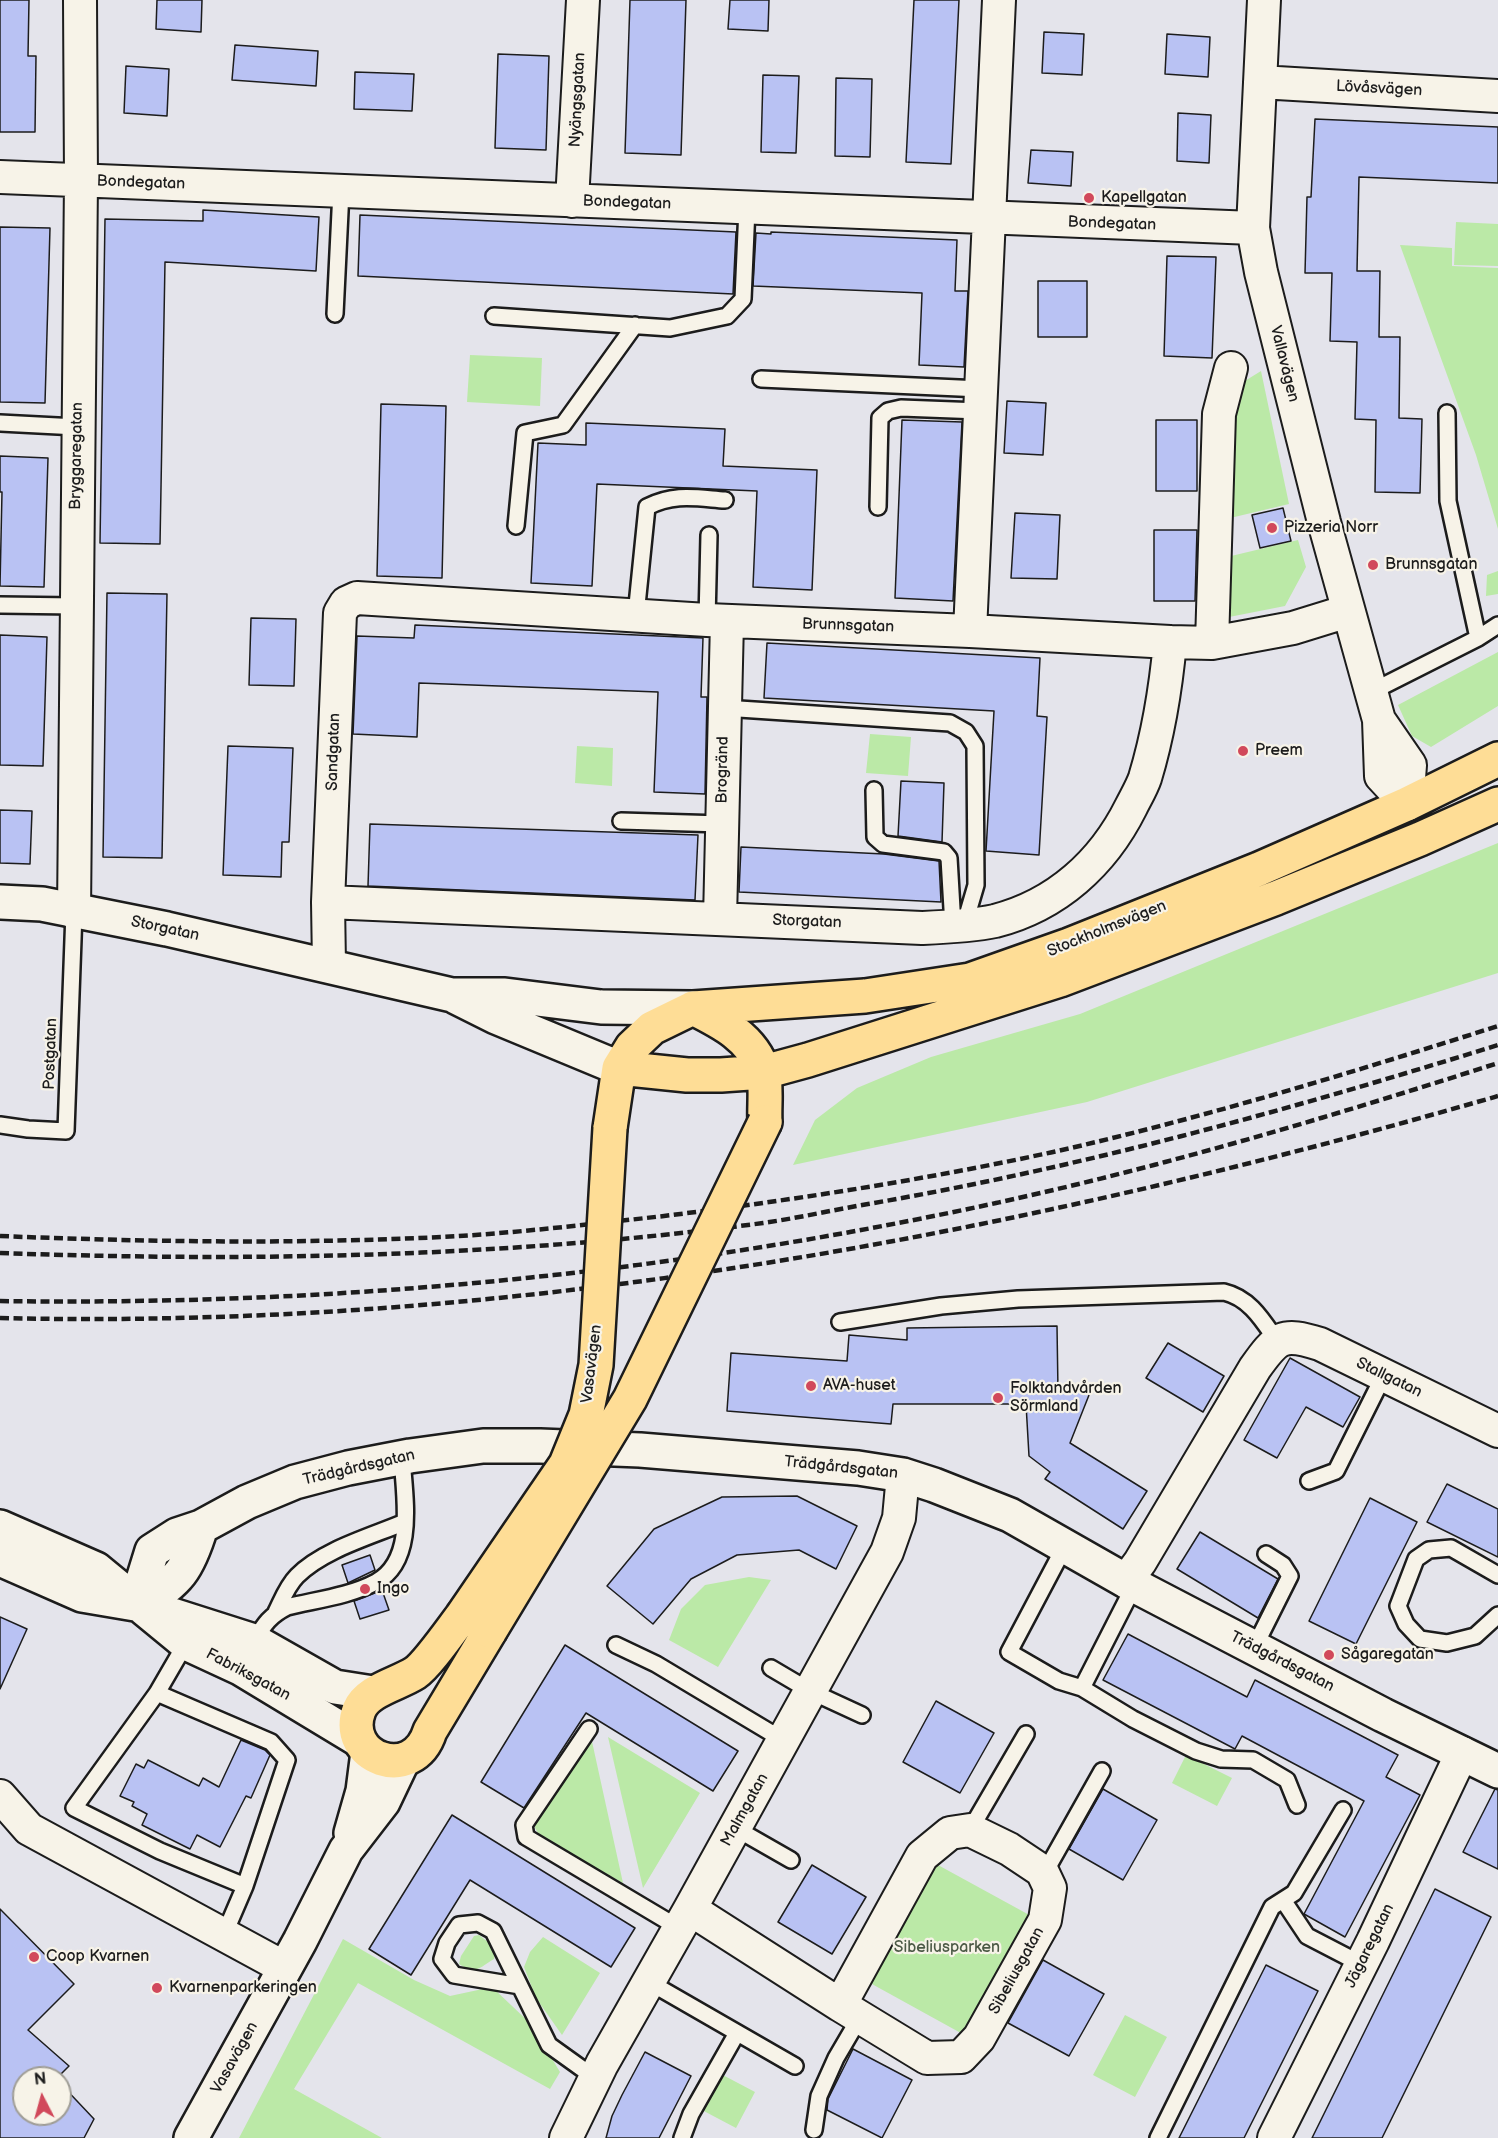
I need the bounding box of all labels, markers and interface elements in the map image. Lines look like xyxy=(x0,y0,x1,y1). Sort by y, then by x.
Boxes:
street label: Nyängsgatan xyxy=(566,52,590,148)
street label: Lövåsvägen xyxy=(1335,77,1423,101)
street label: Bondegatan xyxy=(96,172,186,194)
place label: Kapellgatan xyxy=(1101,188,1187,208)
marker: Kapellgatan xyxy=(1082,191,1096,205)
street label: Bondegatan xyxy=(582,192,672,214)
street label: Bondegatan xyxy=(1067,213,1157,235)
street label: Vallavägen xyxy=(1265,324,1303,404)
street label: Bryggaregatan xyxy=(66,402,88,510)
place label: Pizzeria Norr xyxy=(1284,518,1378,538)
marker: Pizzeria Norr xyxy=(1265,521,1279,535)
place label: Brunnsgatan xyxy=(1385,555,1477,575)
marker: Brunnsgatan xyxy=(1366,558,1380,572)
street label: Brunnsgatan xyxy=(801,615,895,637)
street label: Sandgatan xyxy=(323,713,345,791)
street label: Brogränd xyxy=(713,736,733,804)
place label: Preem xyxy=(1255,741,1303,761)
marker: Preem xyxy=(1236,744,1250,758)
street label: Stockholmsvägen xyxy=(1045,896,1169,962)
street label: Storgatan xyxy=(772,911,842,933)
street label: Storgatan xyxy=(129,912,201,946)
street label: Postgatan xyxy=(40,1018,62,1090)
street label: Vasavägen xyxy=(578,1324,606,1404)
street label: Stallgatan xyxy=(1353,1354,1425,1402)
place label: AVA-huset xyxy=(823,1376,896,1396)
marker: AVA-huset xyxy=(804,1379,818,1393)
place label: Folktandvården Sörmland xyxy=(1010,1379,1121,1417)
marker: Folktandvården Sörmland xyxy=(991,1391,1005,1405)
street label: Trädgårdsgatan xyxy=(301,1446,417,1490)
street label: Trädgårdsgatan xyxy=(783,1452,899,1484)
place label: Ingo xyxy=(377,1579,409,1599)
marker: Ingo xyxy=(358,1582,372,1596)
street label: Trädgårdsgatan xyxy=(1227,1628,1337,1696)
street label: Fabriksgatan xyxy=(202,1645,294,1705)
place label: Sågaregatan xyxy=(1341,1645,1434,1665)
marker: Sågaregatan xyxy=(1322,1648,1336,1662)
street label: Malmgatan xyxy=(717,1770,773,1850)
street label: Jägaregatan xyxy=(1341,1901,1399,1991)
street label: Sibeliusgatan xyxy=(985,1924,1049,2018)
park label: Sibeliusparken xyxy=(894,1938,1000,1958)
place label: Coop Kvarnen xyxy=(46,1947,149,1967)
marker: Coop Kvarnen xyxy=(27,1950,41,1964)
place label: Kvarnenparkeringen xyxy=(169,1978,317,1998)
marker: Kvarnenparkeringen xyxy=(150,1981,164,1995)
street label: Vasavägen xyxy=(207,2019,263,2097)
north arrow xyxy=(12,2066,72,2126)
text: N xyxy=(33,2070,47,2090)

